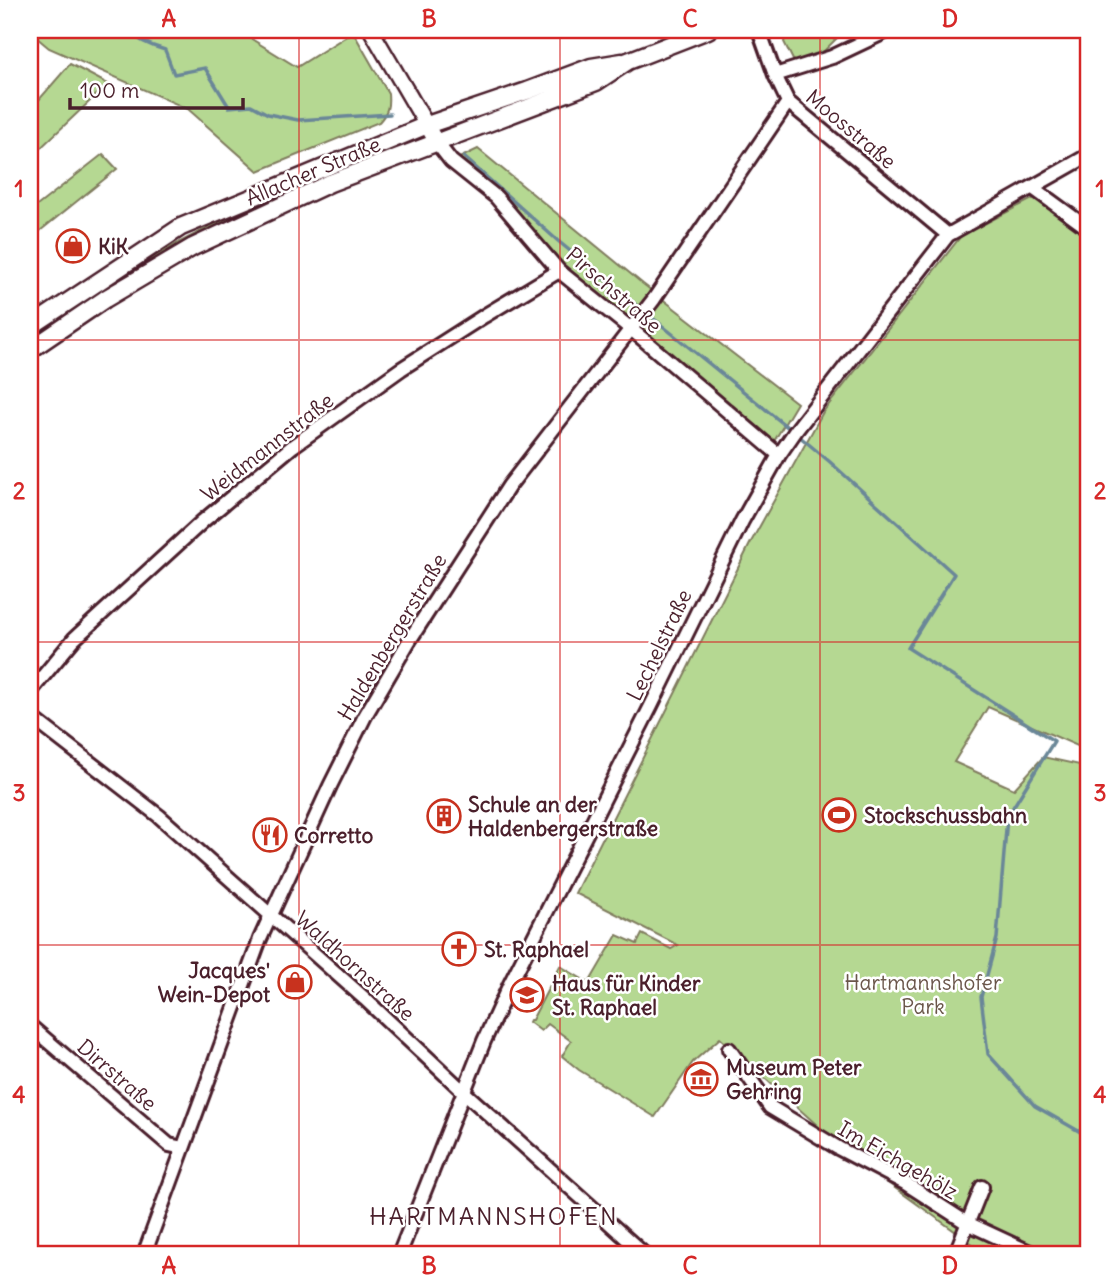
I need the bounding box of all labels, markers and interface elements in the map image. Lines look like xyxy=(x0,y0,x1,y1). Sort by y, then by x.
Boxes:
text: A xyxy=(162,4,177,33)
text: B xyxy=(421,4,437,33)
text: C xyxy=(682,4,698,33)
text: D xyxy=(942,4,958,33)
scale bar xyxy=(70,66,243,110)
text: 100 m xyxy=(80,77,139,104)
street label: Moosstraße xyxy=(800,83,902,175)
street label: Allacher Straße xyxy=(241,130,385,212)
text: 1 xyxy=(14,174,24,203)
text: 1 xyxy=(1095,174,1105,203)
shop icon: KiK xyxy=(54,227,92,265)
place label: KiK xyxy=(98,233,130,260)
street label: Pirschstraße xyxy=(561,241,667,339)
street label: Weidmannstraße xyxy=(195,387,339,507)
text: 2 xyxy=(13,476,26,505)
text: 2 xyxy=(1094,476,1107,505)
street label: Haldenbergerstraße xyxy=(331,549,453,725)
street label: Lechelstraße xyxy=(620,585,698,705)
text: 3 xyxy=(12,778,26,807)
text: 3 xyxy=(1093,778,1107,807)
place label: Schule an der Haldenbergerstraße xyxy=(468,791,658,842)
sports icon: Stockschussbahn xyxy=(820,796,858,834)
building icon: Schule an der Haldenbergerstraße xyxy=(425,797,463,835)
place label: Stockschussbahn xyxy=(864,802,1027,829)
restaurant icon: Corretto xyxy=(251,816,289,854)
place label: Corretto xyxy=(294,822,373,849)
street label: Waldhornstraße xyxy=(290,905,420,1027)
church icon: St. Raphael xyxy=(440,930,478,968)
place label: St. Raphael xyxy=(484,936,589,963)
place label: Jacques' Wein-Depot xyxy=(158,957,271,1008)
shop icon: Jacques' Wein-Depot xyxy=(276,963,314,1001)
park label: Hartmannshofer Park xyxy=(844,969,1002,1020)
place label: Haus für Kinder St. Raphael xyxy=(552,970,701,1021)
school or university icon: Haus für Kinder St. Raphael xyxy=(508,976,546,1014)
street label: Dirrstraße xyxy=(72,1033,162,1117)
place label: Museum Peter Gehring xyxy=(726,1054,862,1105)
museum icon: Museum Peter Gehring xyxy=(682,1060,720,1098)
text: 4 xyxy=(12,1080,26,1109)
text: 4 xyxy=(1093,1080,1107,1109)
street label: Im Eichgehölz xyxy=(833,1115,963,1205)
district label: HARTMANNSHOFEN xyxy=(369,1201,619,1231)
text: A xyxy=(162,1251,177,1280)
text: B xyxy=(421,1251,437,1280)
text: C xyxy=(682,1251,698,1280)
text: D xyxy=(942,1251,958,1280)

